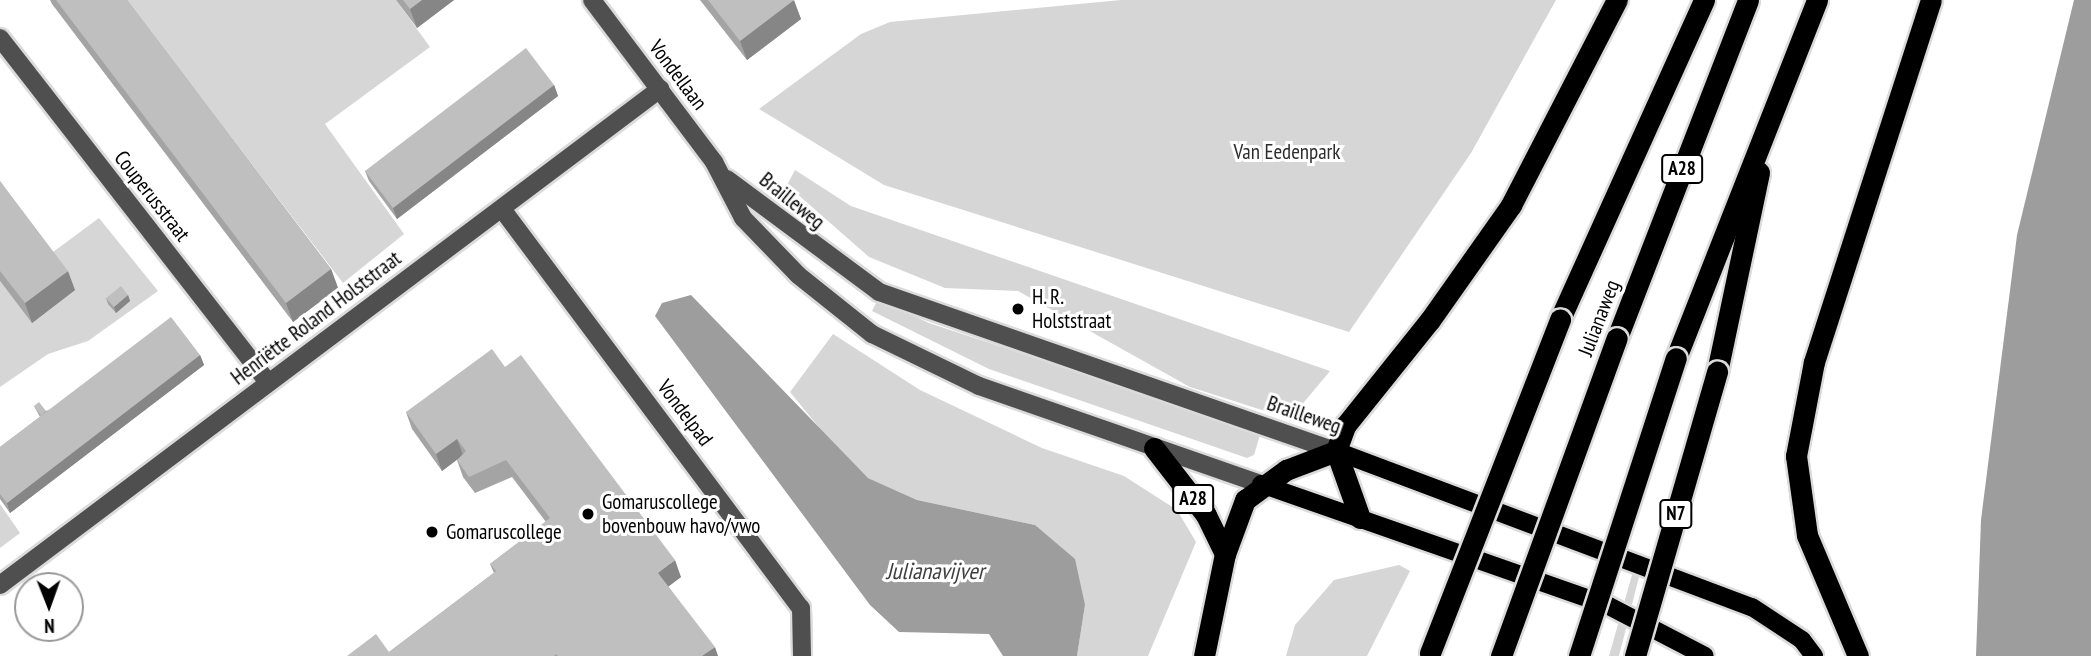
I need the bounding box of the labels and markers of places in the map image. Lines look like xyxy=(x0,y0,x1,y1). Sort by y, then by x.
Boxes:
place label: H. R. Holststraat xyxy=(1032,284,1111,334)
marker: H. R. Holststraat xyxy=(1010,301,1026,317)
place label: Gomaruscollege bovenbouw havo/vwo xyxy=(602,489,761,539)
marker: Gomaruscollege bovenbouw havo/vwo xyxy=(580,506,596,522)
place label: Gomaruscollege xyxy=(446,519,562,545)
marker: Gomaruscollege xyxy=(424,524,440,540)

